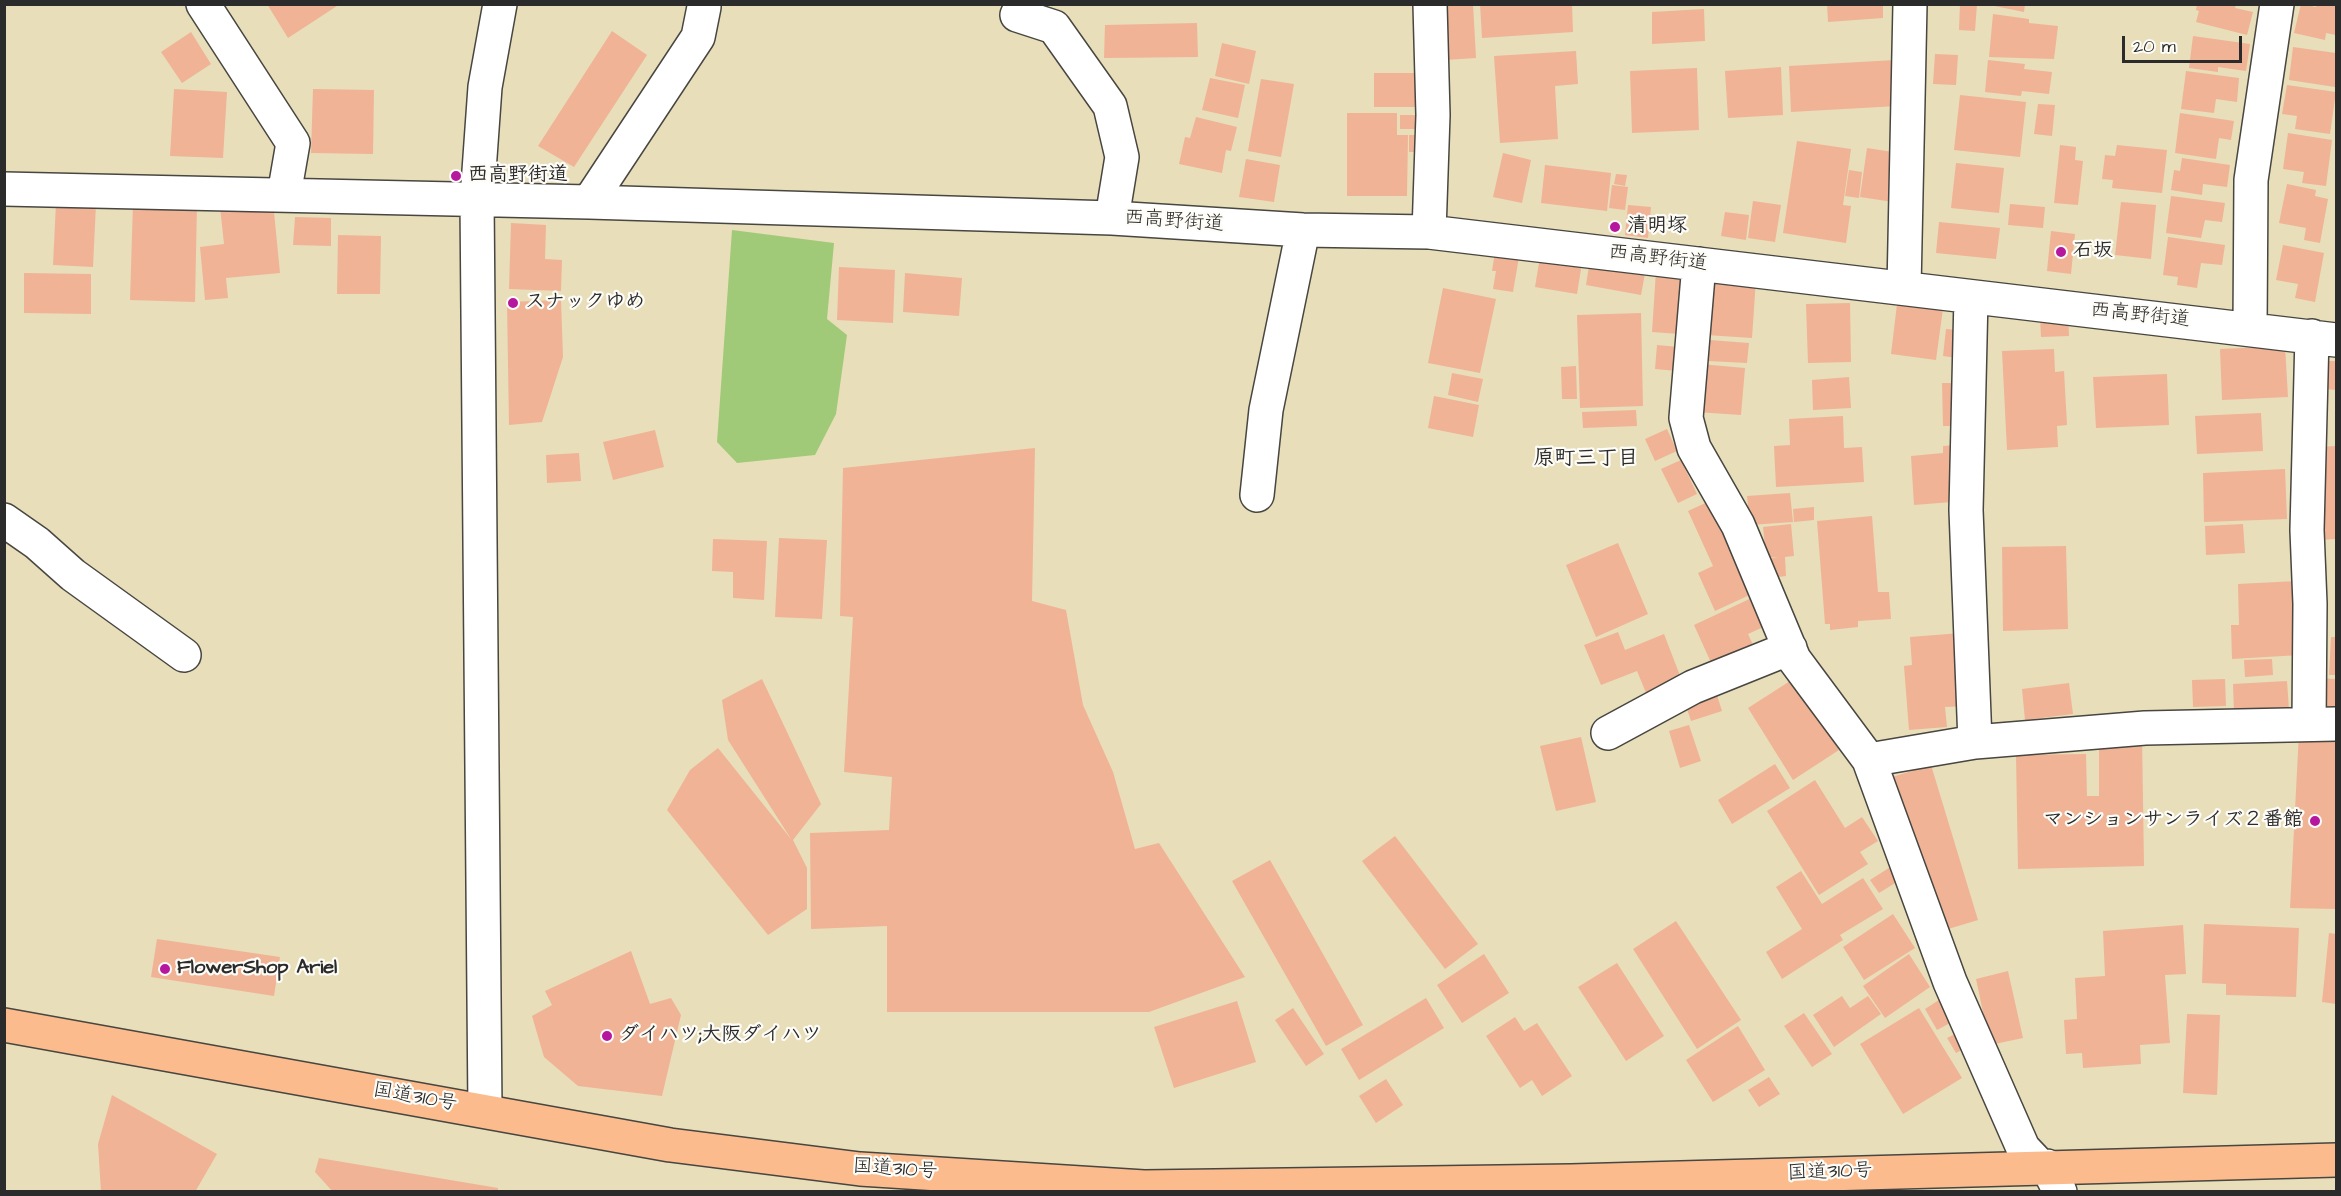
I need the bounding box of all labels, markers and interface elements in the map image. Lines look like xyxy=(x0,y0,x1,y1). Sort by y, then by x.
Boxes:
scale bar xyxy=(2125,24,2245,62)
text: 20 m xyxy=(2133,34,2176,59)
place label: 西高野街道 xyxy=(468,164,568,188)
marker: 西高野街道 xyxy=(449,169,463,183)
street label: 西高野街道 xyxy=(1123,207,1225,237)
place label: 清明塚 xyxy=(1627,215,1687,239)
marker: 清明塚 xyxy=(1608,220,1622,234)
place label: 石坂 xyxy=(2073,240,2113,264)
street label: 西高野街道 xyxy=(1607,241,1709,277)
marker: 石坂 xyxy=(2054,245,2068,259)
place label: スナックゆめ xyxy=(525,291,645,315)
marker: スナックゆめ xyxy=(506,296,520,310)
street label: 西高野街道 xyxy=(2089,299,2191,333)
district label: 原町三丁目 xyxy=(1534,447,1638,473)
place label: マンションサンライズ２番館 xyxy=(2043,809,2303,833)
marker: マンションサンライズ２番館 xyxy=(2308,814,2322,828)
place label: FlowerShop Ariel xyxy=(177,957,337,981)
marker: FlowerShop Ariel xyxy=(158,962,172,976)
place label: ダイハツ;大阪ダイハツ xyxy=(619,1024,821,1048)
marker: ダイハツ;大阪ダイハツ xyxy=(600,1029,614,1043)
street label: 国道310号 xyxy=(371,1079,459,1117)
street label: 国道310号 xyxy=(852,1155,938,1185)
street label: 国道310号 xyxy=(1787,1160,1873,1186)

